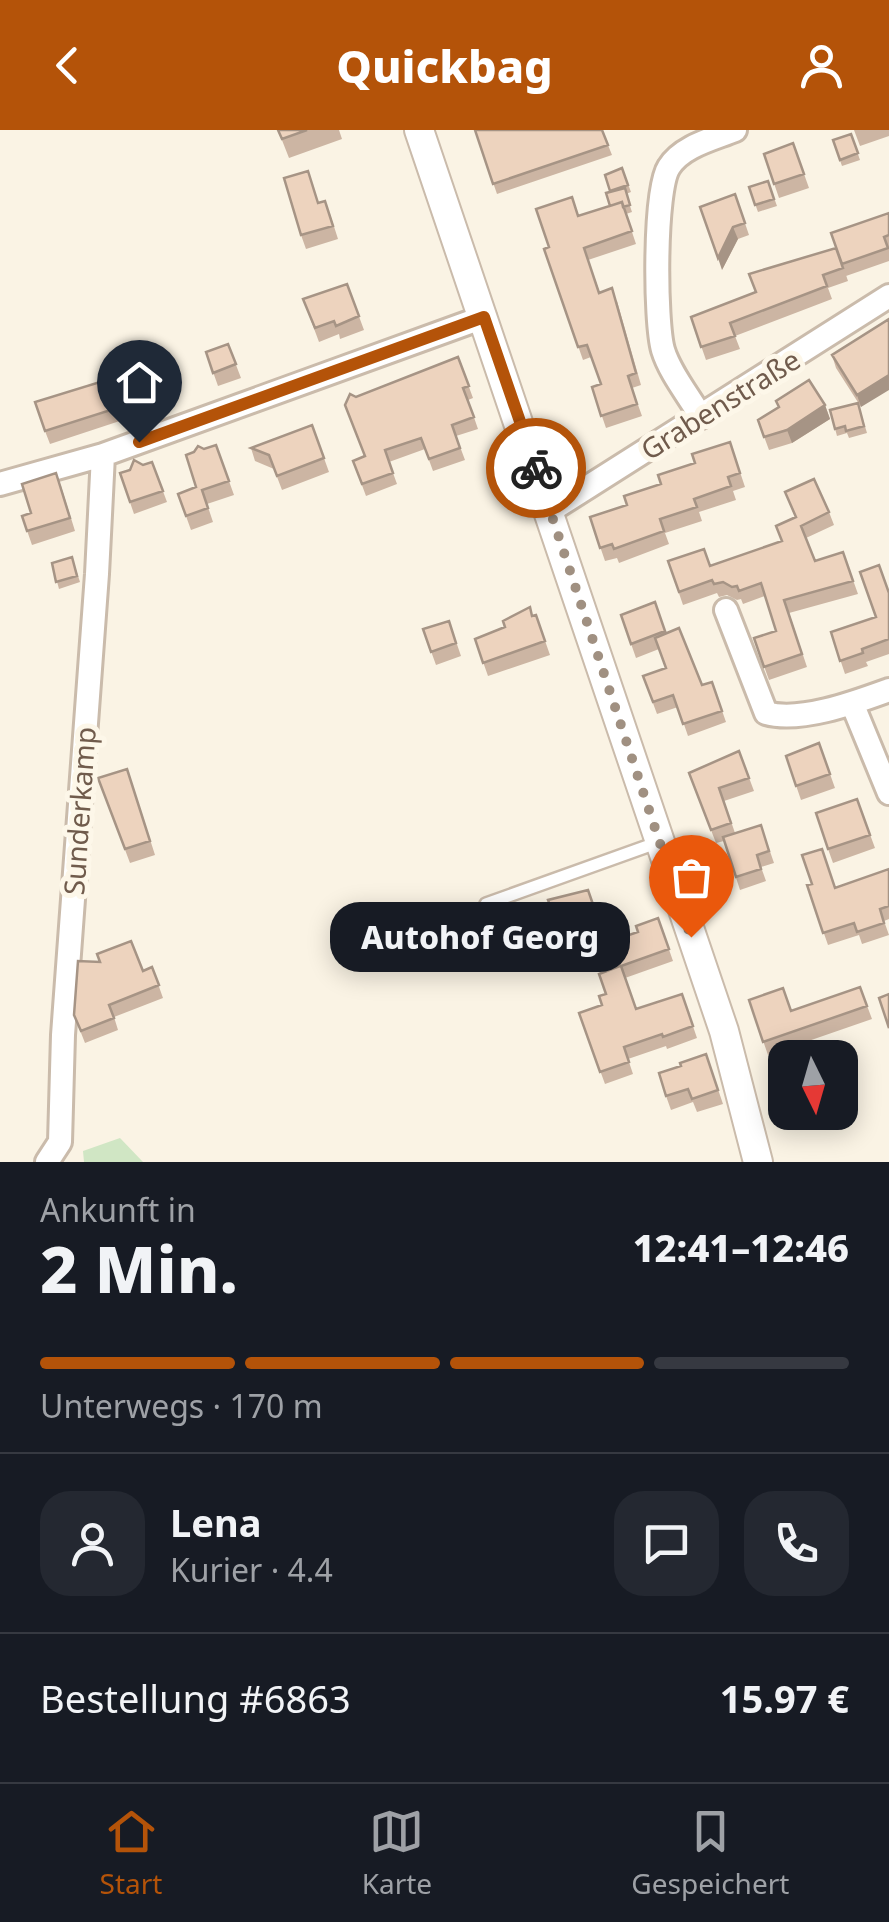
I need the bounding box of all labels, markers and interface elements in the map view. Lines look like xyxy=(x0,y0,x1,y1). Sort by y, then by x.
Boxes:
text: Quickbag xyxy=(336,35,553,96)
icon: back xyxy=(40,38,95,93)
icon: person xyxy=(794,38,849,93)
pin xyxy=(97,340,182,443)
street label: Grabenstraße xyxy=(633,340,807,468)
icon: home xyxy=(112,355,167,410)
courier xyxy=(486,418,586,518)
icon: bike xyxy=(509,441,564,496)
street label: Sunderkamp xyxy=(54,726,104,896)
pin xyxy=(649,835,734,938)
icon: bag xyxy=(664,850,719,905)
callout: Autohof Georg xyxy=(331,902,631,972)
text: Autohof Georg xyxy=(361,915,599,958)
north arrow xyxy=(768,1040,858,1130)
map controls xyxy=(768,1040,858,1130)
text: Ankunft in xyxy=(40,1188,196,1231)
text: 12:41–12:46 xyxy=(633,1221,849,1273)
text: 2 Min. xyxy=(40,1224,238,1312)
text: Unterwegs · 170 m xyxy=(40,1384,323,1427)
button: person xyxy=(40,1491,145,1596)
button: chat xyxy=(614,1491,719,1596)
button: phone xyxy=(744,1491,849,1596)
text: Lena xyxy=(170,1496,261,1548)
text: Kurier · 4.4 xyxy=(170,1548,333,1591)
text: Bestellung #6863 xyxy=(40,1672,351,1724)
text: 15.97 € xyxy=(720,1672,849,1724)
tab: Start xyxy=(100,1804,162,1902)
tab: Karte xyxy=(362,1804,432,1902)
tab: Gespeichert xyxy=(631,1804,789,1902)

